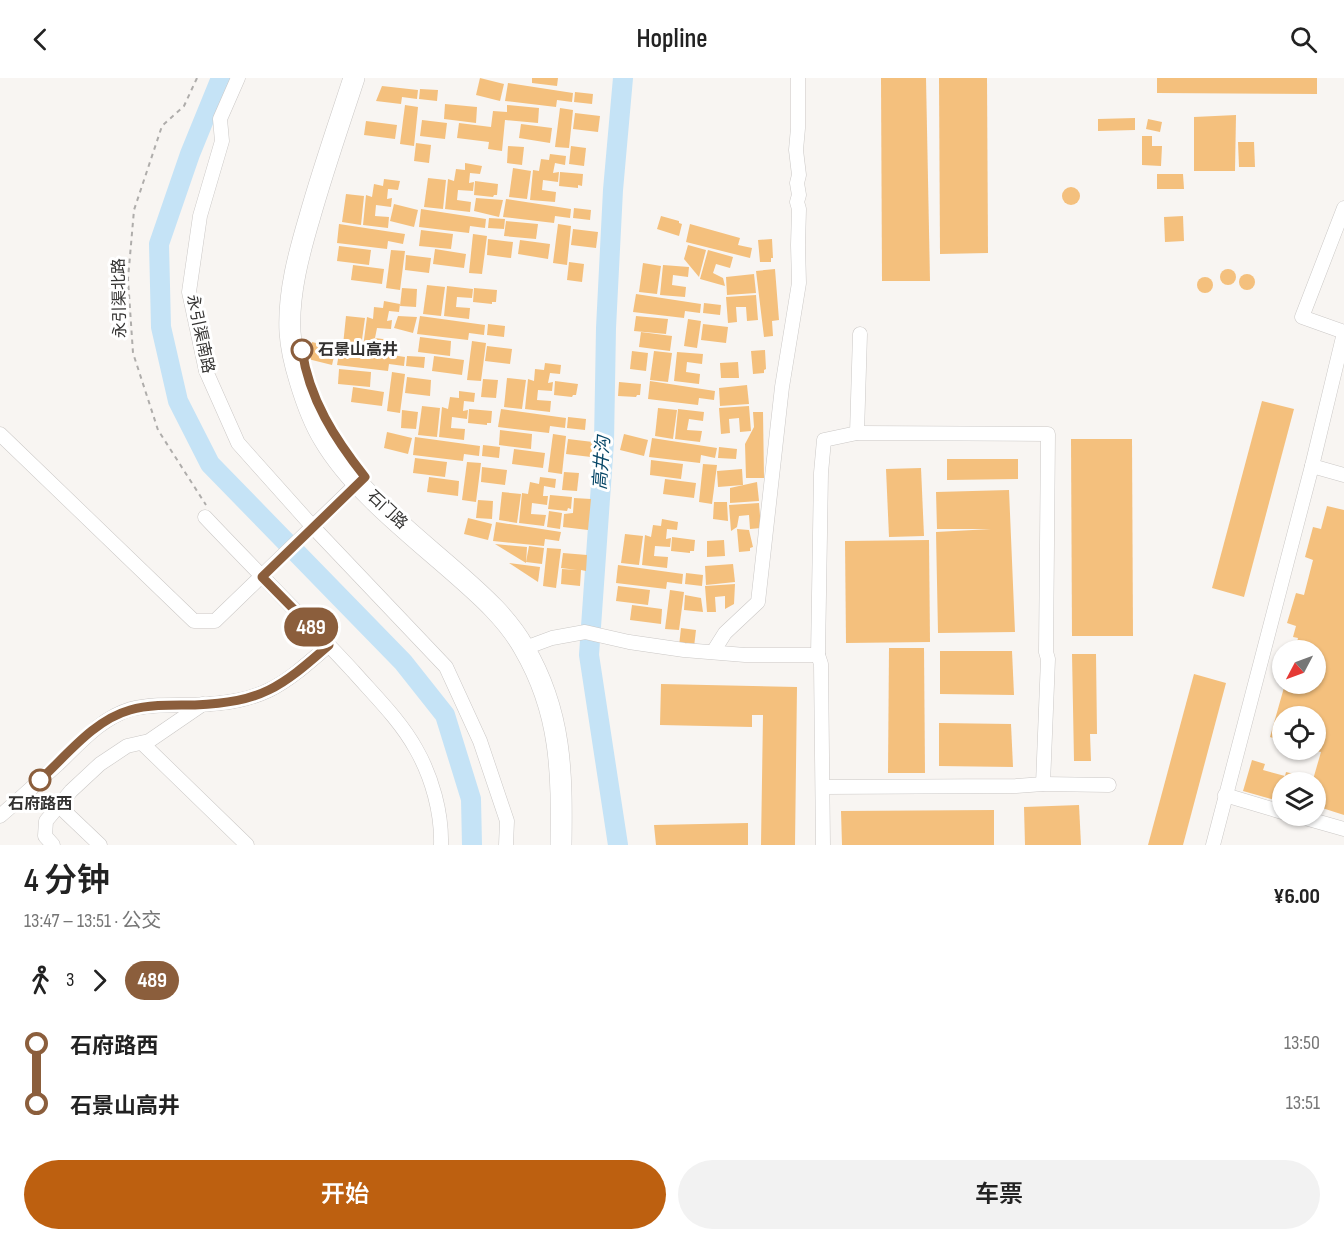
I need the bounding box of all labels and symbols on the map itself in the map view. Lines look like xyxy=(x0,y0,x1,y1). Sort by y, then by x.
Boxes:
street label: 永引渠北路 xyxy=(110,258,130,338)
street label: 永引渠南路 xyxy=(182,293,218,375)
marker: 石景山高井 xyxy=(291,339,313,361)
place label: 石景山高井 xyxy=(318,340,398,360)
water label: 高井沟 xyxy=(590,433,614,491)
street label: 石门路 xyxy=(363,487,411,533)
line badge: 489 xyxy=(276,608,346,646)
north arrow xyxy=(1272,640,1326,694)
marker: 石府路西 xyxy=(29,769,51,791)
place label: 石府路西 xyxy=(8,795,72,814)

